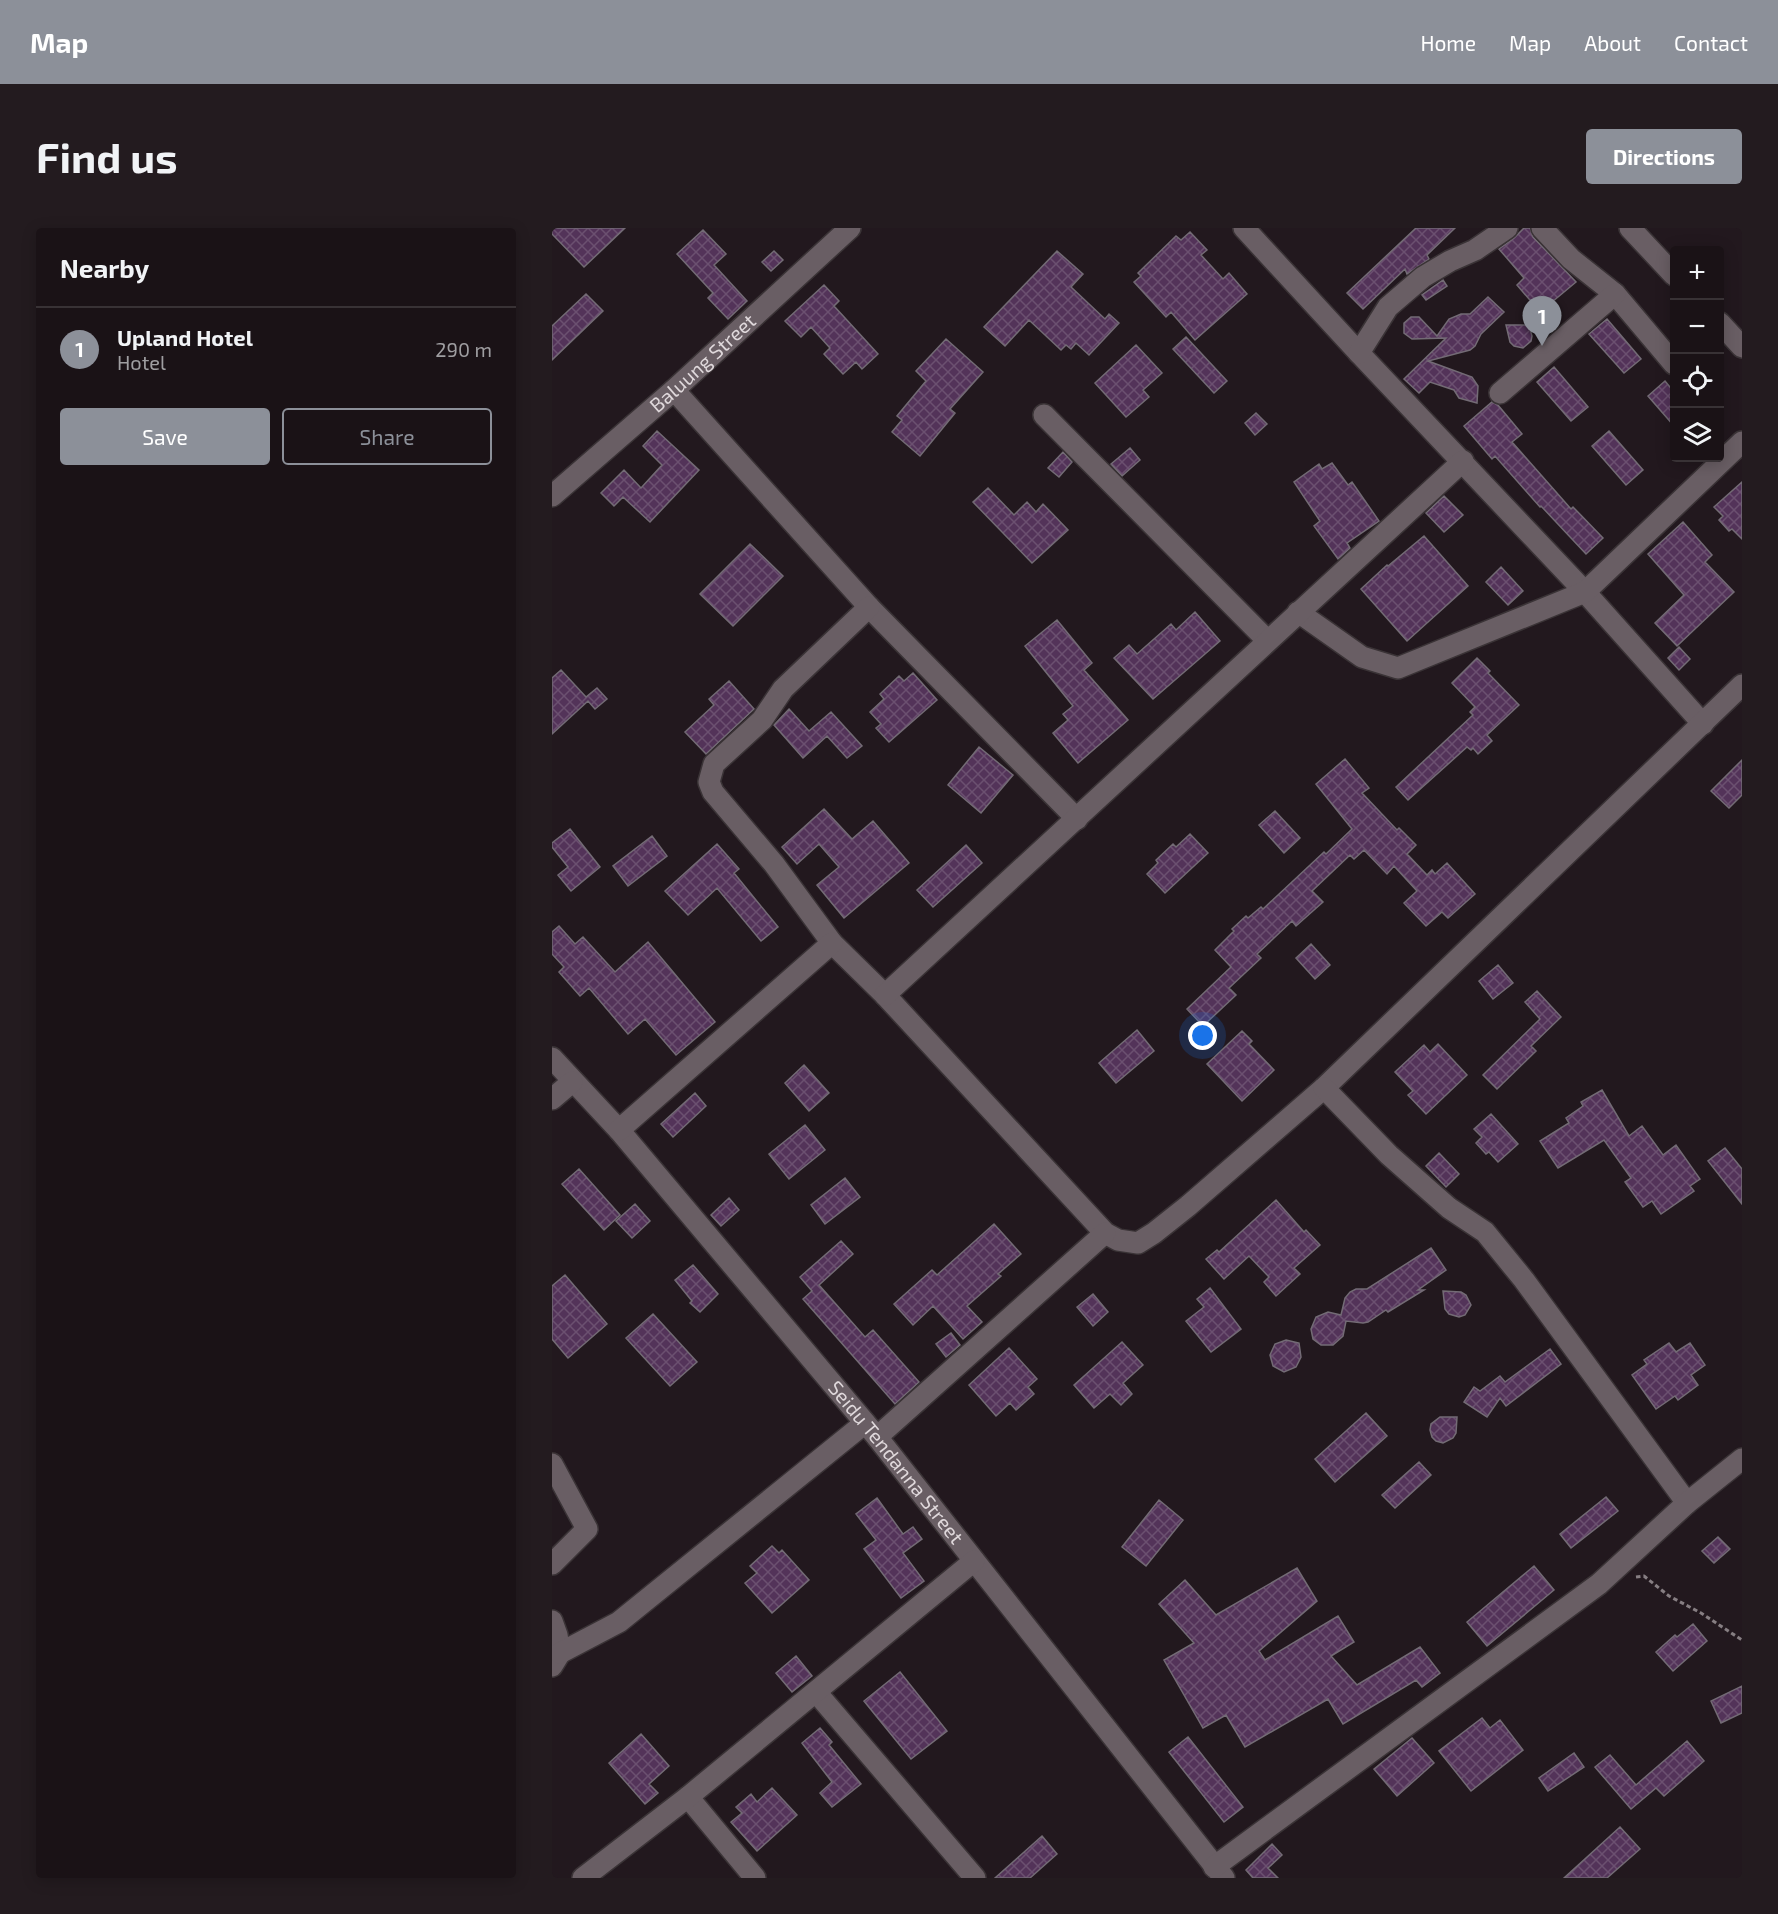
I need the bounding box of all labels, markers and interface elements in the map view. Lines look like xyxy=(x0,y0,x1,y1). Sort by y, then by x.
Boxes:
text: Map xyxy=(30,25,88,59)
text: Home xyxy=(1420,30,1476,55)
text: Map xyxy=(1509,30,1551,55)
text: About xyxy=(1584,30,1641,55)
text: Contact xyxy=(1674,30,1748,55)
button: Directions xyxy=(1586,129,1742,184)
text: Find us xyxy=(36,131,178,181)
map controls xyxy=(1670,246,1724,462)
button: + xyxy=(1670,246,1724,300)
text: Nearby xyxy=(60,252,149,283)
pin: 1 xyxy=(1522,296,1562,346)
button: − xyxy=(1670,300,1724,354)
street label: Baluung Street xyxy=(644,308,760,417)
text: Upland Hotel xyxy=(117,324,253,350)
text: 1 xyxy=(75,337,84,361)
text: 290 m xyxy=(435,337,492,361)
text: Hotel xyxy=(117,350,166,374)
button: locate xyxy=(1670,354,1724,408)
button: Save xyxy=(60,408,270,465)
button: Share xyxy=(282,408,492,465)
button: layers xyxy=(1670,408,1724,462)
your location xyxy=(1188,1021,1217,1050)
street label: Seidu Tendanna Street xyxy=(824,1375,970,1548)

